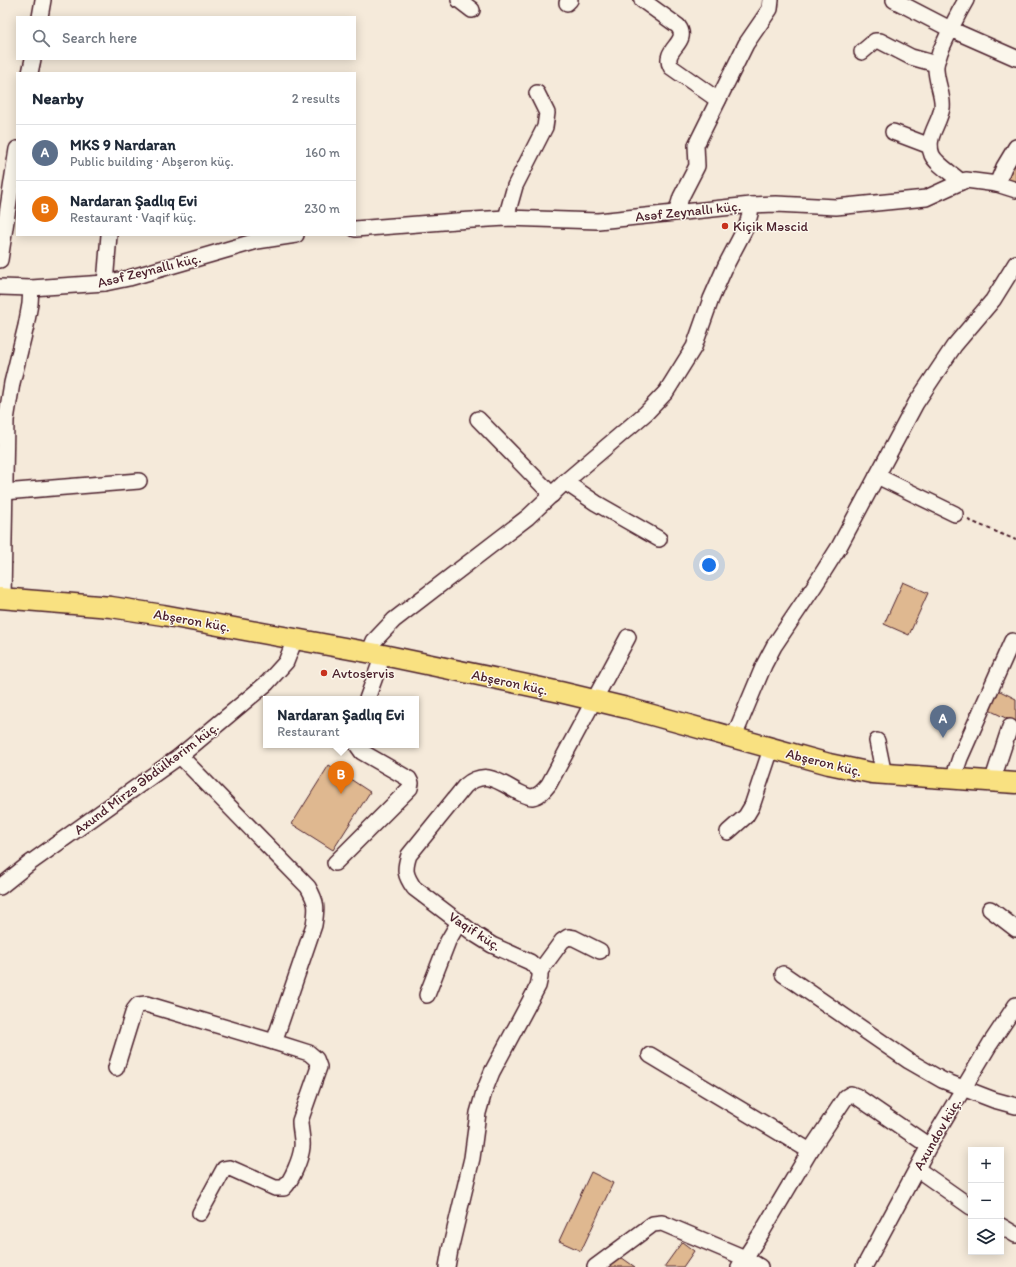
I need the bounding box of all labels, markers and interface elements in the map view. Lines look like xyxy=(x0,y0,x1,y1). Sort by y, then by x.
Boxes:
search box xyxy=(16,16,356,60)
icon: search xyxy=(30,27,52,49)
text: Search here xyxy=(62,29,137,47)
text: Nearby xyxy=(32,88,84,108)
text: 2 results xyxy=(292,91,340,106)
text: MKS 9 Nardaran xyxy=(70,136,176,154)
text: A xyxy=(41,145,49,160)
text: 160 m xyxy=(305,145,340,160)
text: Public building · Abşeron küç. xyxy=(70,154,234,169)
text: Nardaran Şadlıq Evi xyxy=(70,192,197,210)
street label: Asəf Zeynallı küç. xyxy=(634,197,742,226)
text: B xyxy=(41,201,49,216)
text: 230 m xyxy=(304,201,340,216)
text: Restaurant · Vaqif küç. xyxy=(70,210,196,225)
place label: Kiçik Məscid xyxy=(733,218,809,235)
marker: Kiçik Məscid xyxy=(720,221,730,231)
street label: Asəf Zeynallı küç. xyxy=(95,249,203,292)
your location xyxy=(699,555,719,575)
street label: Abşeron küç. xyxy=(152,605,232,636)
place label: Avtoservis xyxy=(332,665,395,682)
street label: Abşeron küç. xyxy=(470,666,550,699)
marker: Avtoservis xyxy=(319,668,329,678)
popup xyxy=(263,696,419,748)
pin: A xyxy=(930,705,956,738)
text: Nardaran Şadlıq Evi xyxy=(277,706,405,724)
street label: Axund Mirzə Əbdülkərim küç. xyxy=(71,718,222,838)
text: Restaurant xyxy=(277,724,340,739)
street label: Abşeron küç. xyxy=(784,745,864,780)
pin: B xyxy=(328,761,354,794)
street label: Vaqif küç. xyxy=(445,908,504,955)
street label: Axundov küç. xyxy=(910,1095,965,1173)
map controls xyxy=(968,1147,1004,1255)
button: + xyxy=(968,1147,1004,1183)
button: − xyxy=(968,1183,1004,1219)
button: layers xyxy=(968,1219,1004,1255)

